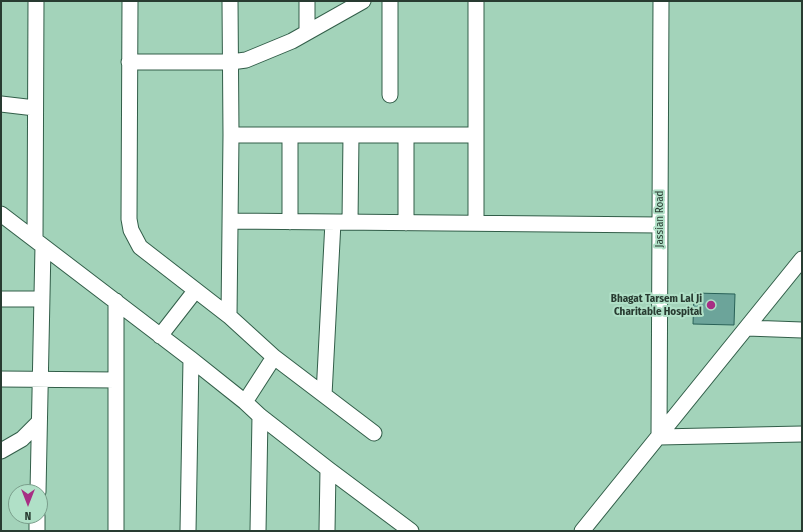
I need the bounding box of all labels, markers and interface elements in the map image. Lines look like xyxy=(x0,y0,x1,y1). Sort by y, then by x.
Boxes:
street label: Jassian Road xyxy=(653,191,667,247)
place label: Bhagat Tarsem Lal Ji Charitable Hospital xyxy=(611,292,702,318)
marker: Bhagat Tarsem Lal Ji Charitable Hospital xyxy=(705,299,717,311)
north arrow xyxy=(8,484,48,524)
text: N xyxy=(25,509,31,522)

